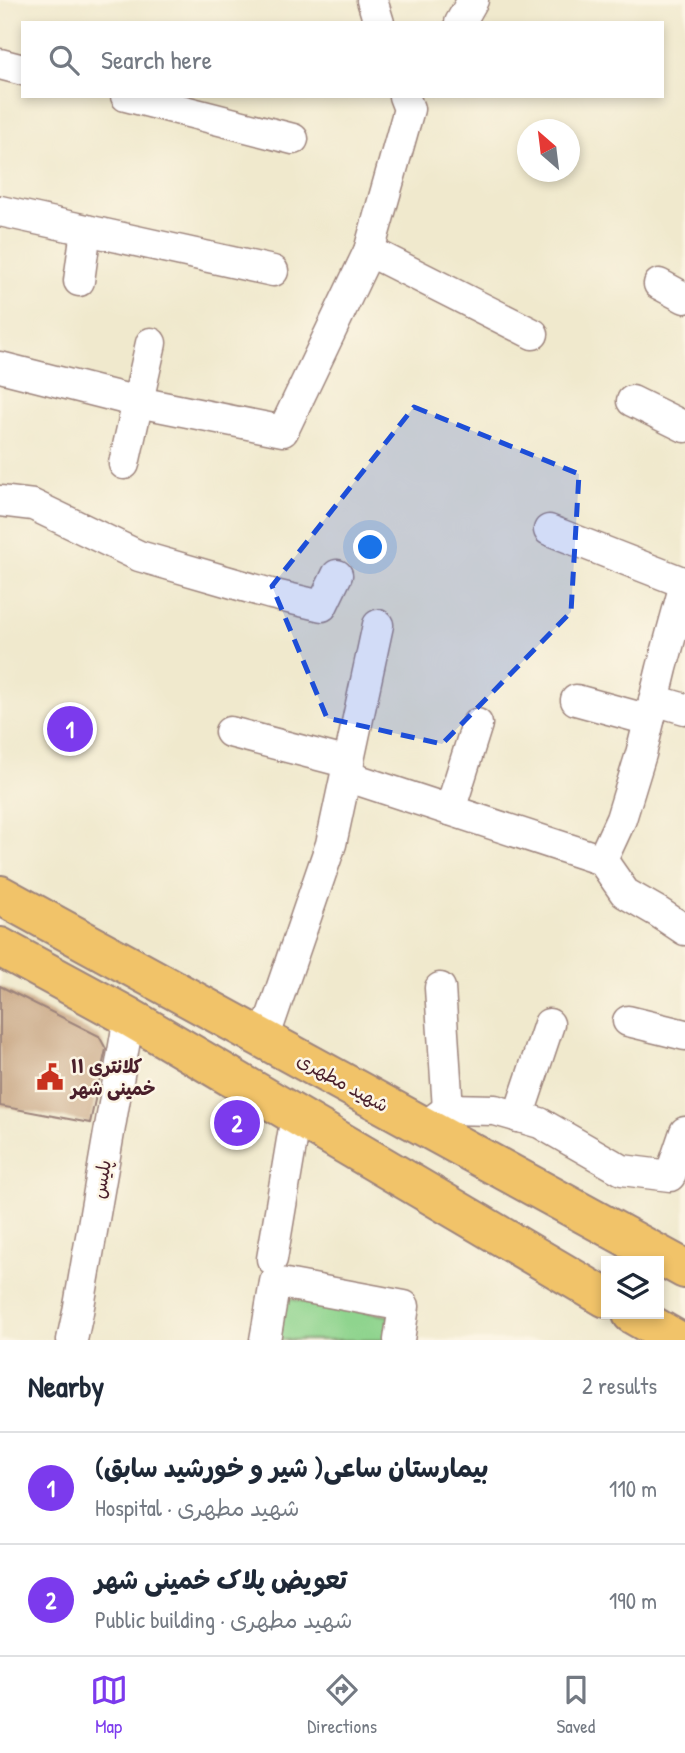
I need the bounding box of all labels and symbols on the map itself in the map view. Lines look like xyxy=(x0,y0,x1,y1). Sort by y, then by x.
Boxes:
north arrow xyxy=(517,119,580,182)
your location xyxy=(353,530,387,564)
pin: 1 xyxy=(47,703,93,755)
street label: شهید مطهری xyxy=(292,1046,394,1118)
place label: کلانتری ۱۱ خمینی شهر xyxy=(69,1053,155,1101)
public building icon: کلانتری ۱۱ خمینی شهر xyxy=(35,1062,65,1092)
pin: 2 xyxy=(214,1097,260,1149)
street label: پلیس xyxy=(85,1157,117,1201)

